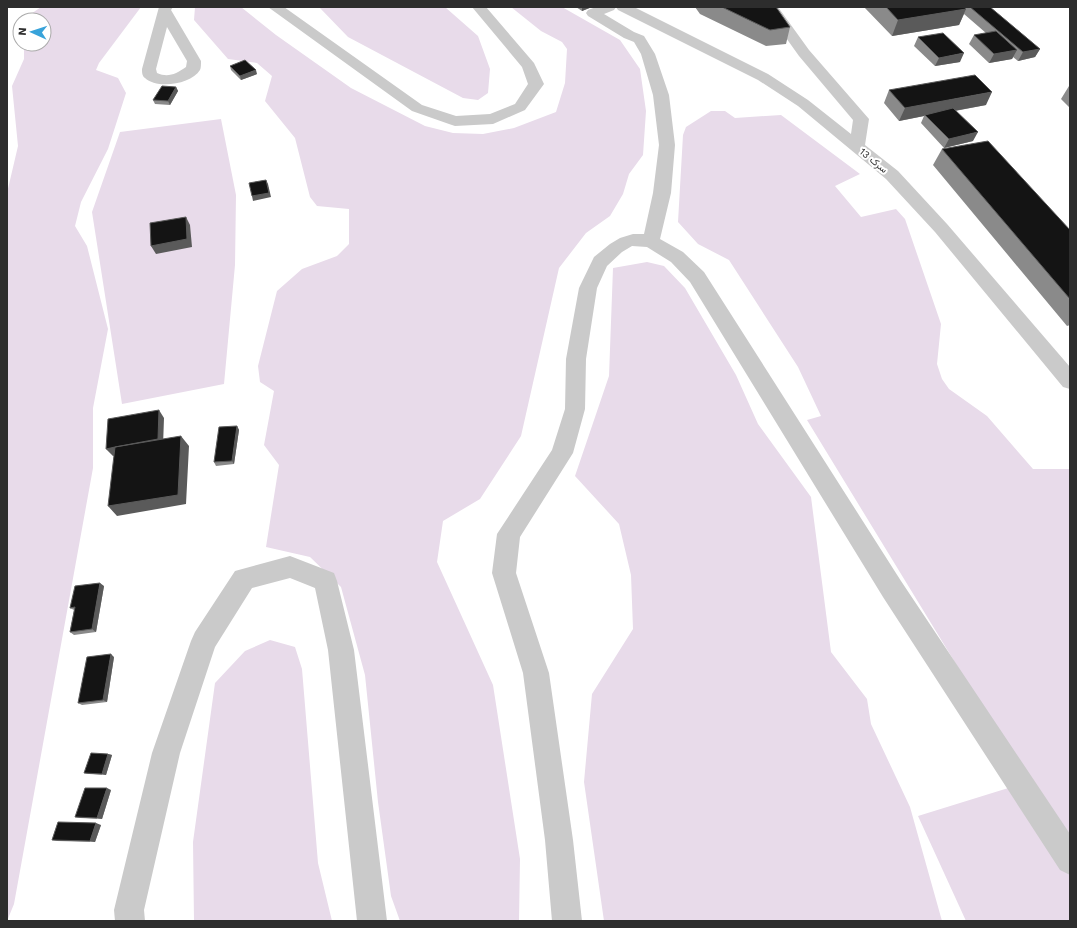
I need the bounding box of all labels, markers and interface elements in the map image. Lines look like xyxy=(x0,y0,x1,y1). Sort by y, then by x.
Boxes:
north arrow xyxy=(12,12,52,52)
text: N xyxy=(16,27,29,36)
street label: سرک 13 xyxy=(857,146,890,176)

